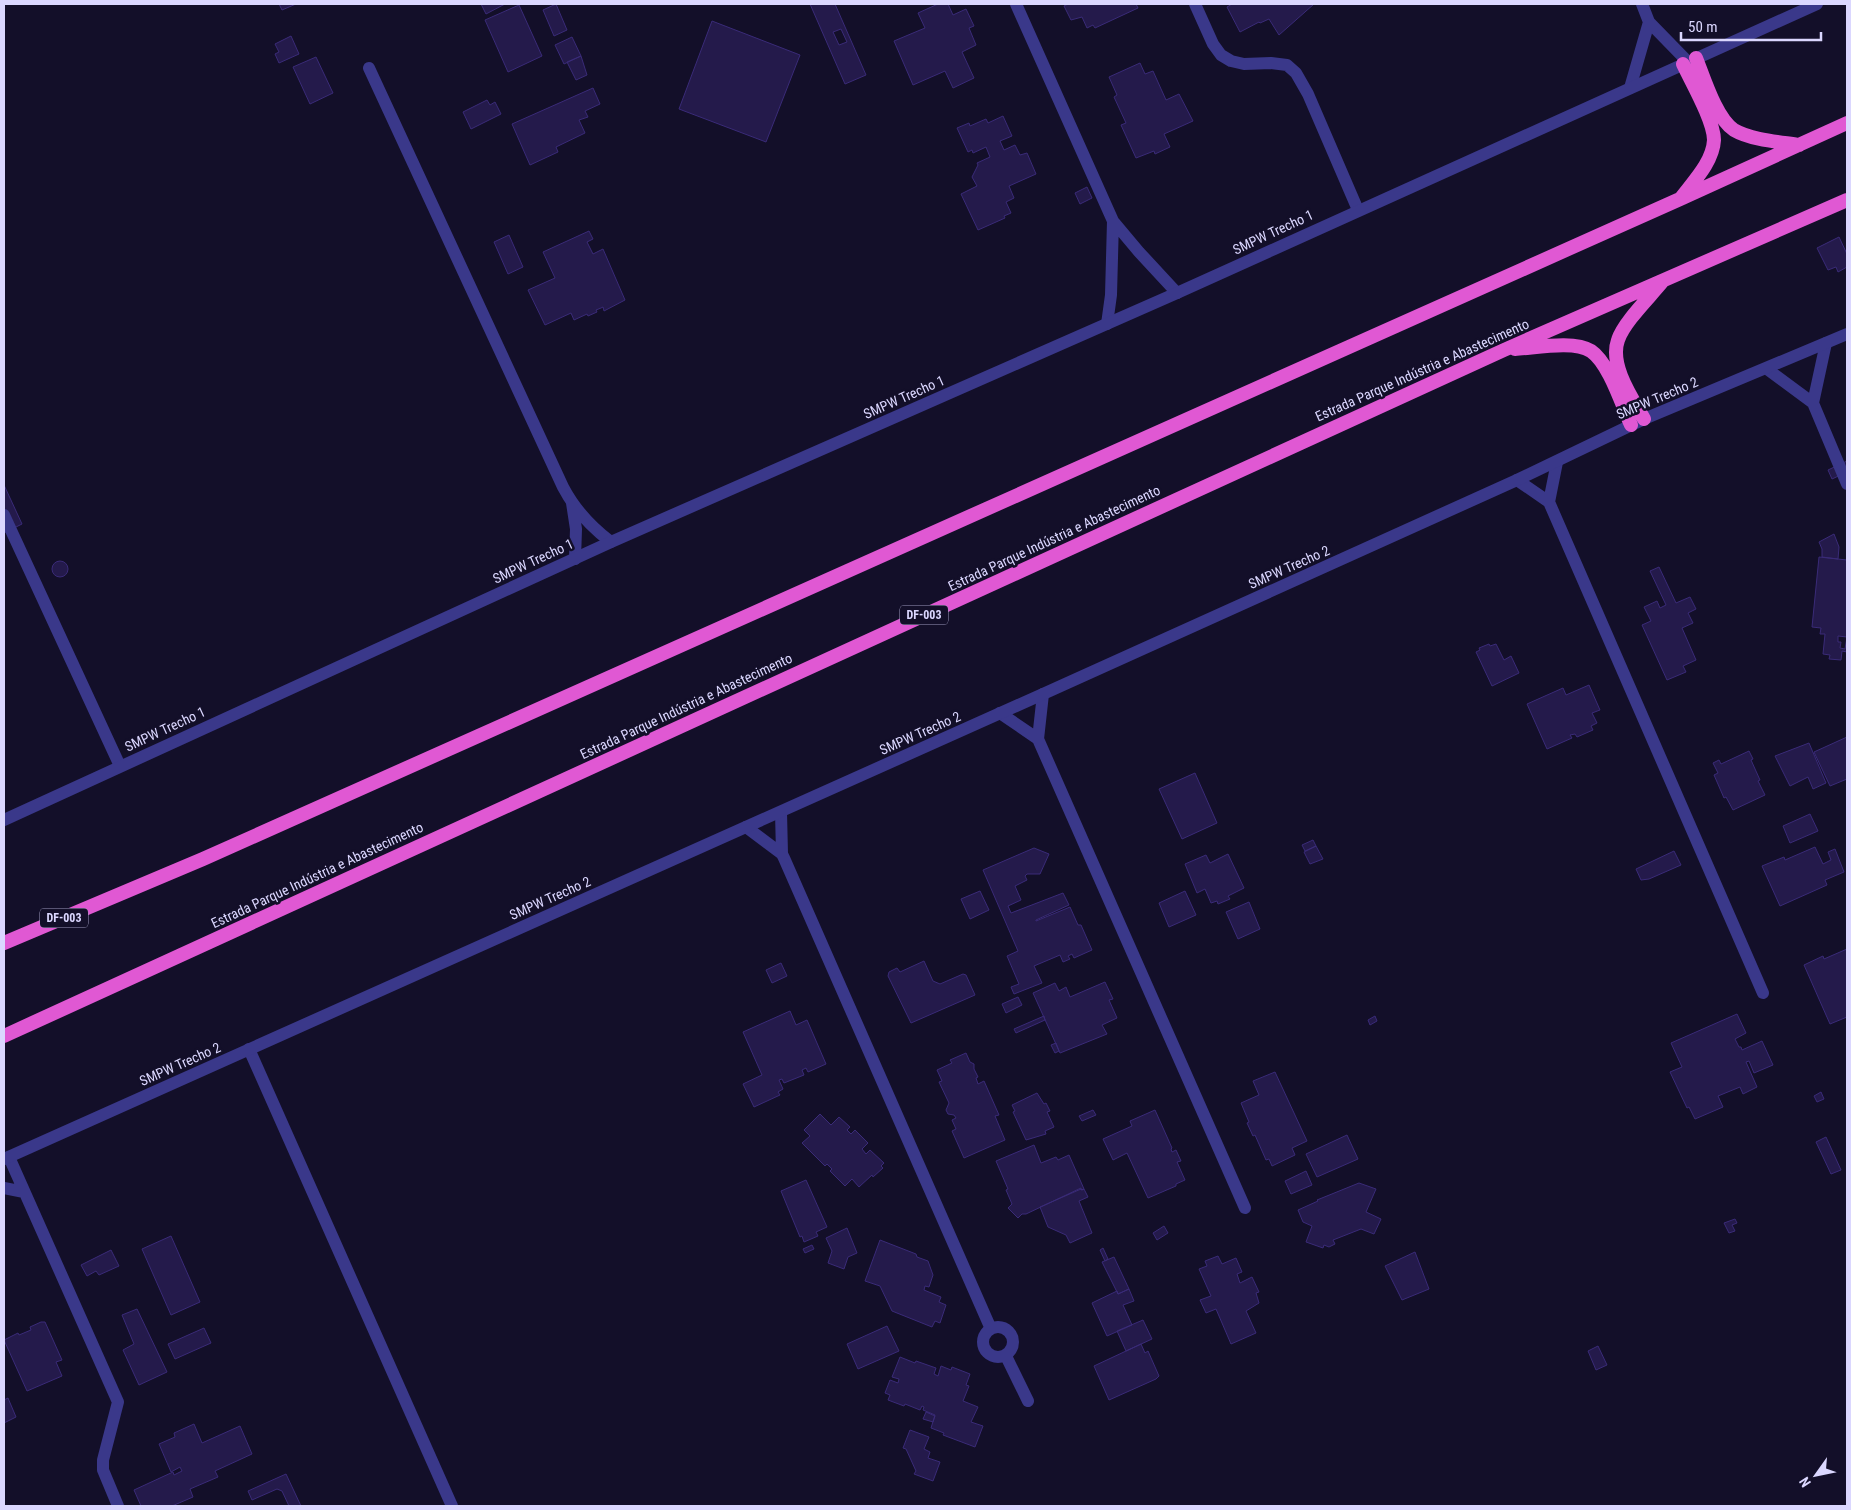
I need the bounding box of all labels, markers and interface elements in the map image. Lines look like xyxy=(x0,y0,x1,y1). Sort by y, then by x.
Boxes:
scale bar xyxy=(1681,10,1821,42)
text: 50 m xyxy=(1688,18,1718,36)
street label: SMPW Trecho 1 xyxy=(1230,206,1316,258)
street label: Estrada Parque Indústria e Abastecimento xyxy=(1313,315,1531,425)
street label: SMPW Trecho 1 xyxy=(861,372,947,422)
street label: SMPW Trecho 2 xyxy=(1614,374,1700,422)
street label: Estrada Parque Indústria e Abastecimento xyxy=(945,482,1163,594)
street label: SMPW Trecho 1 xyxy=(490,535,576,587)
street label: SMPW Trecho 2 xyxy=(1246,542,1332,592)
road number: DF-003 xyxy=(900,606,948,624)
street label: Estrada Parque Indústria e Abastecimento xyxy=(577,650,795,762)
street label: SMPW Trecho 1 xyxy=(122,703,208,755)
street label: SMPW Trecho 2 xyxy=(877,708,963,758)
street label: Estrada Parque Indústria e Abastecimento xyxy=(208,819,426,931)
street label: SMPW Trecho 2 xyxy=(507,873,593,923)
road number: DF-003 xyxy=(40,908,88,928)
street label: SMPW Trecho 2 xyxy=(137,1039,223,1089)
north arrow xyxy=(1791,1450,1841,1500)
text: N xyxy=(1796,1474,1814,1490)

